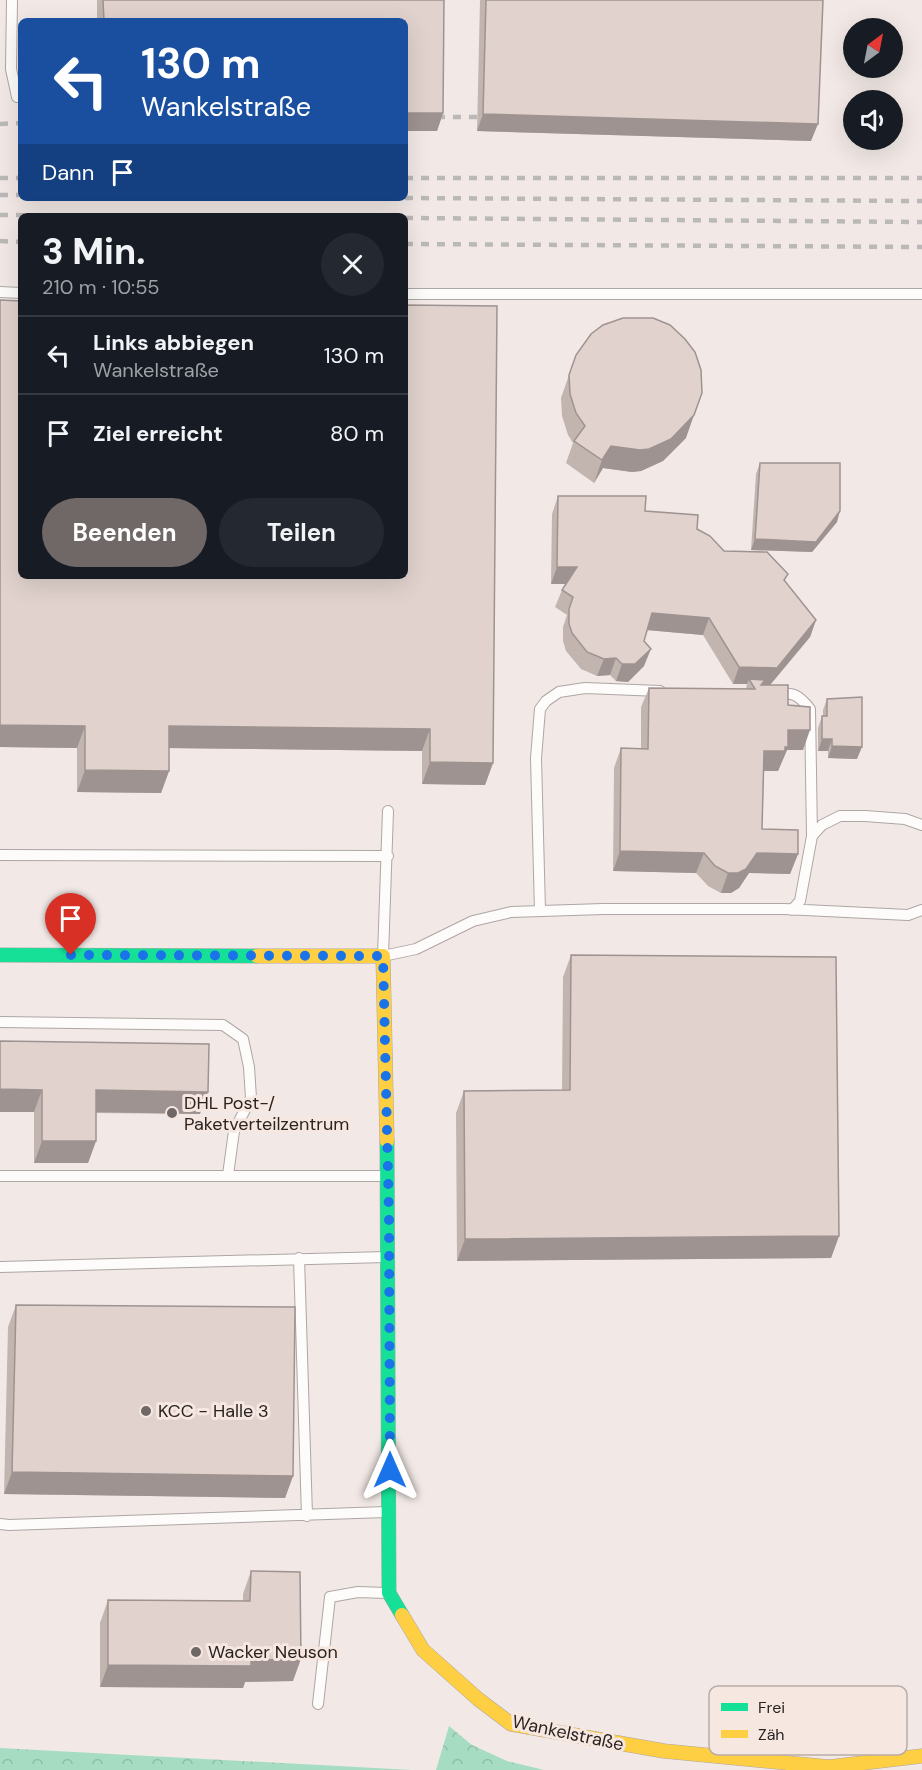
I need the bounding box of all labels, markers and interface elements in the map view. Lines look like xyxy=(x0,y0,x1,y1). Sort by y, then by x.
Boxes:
north arrow xyxy=(843,18,903,78)
map controls xyxy=(843,18,903,150)
text: 130 m xyxy=(141,36,261,91)
icon: left xyxy=(42,42,120,120)
text: Wankelstraße xyxy=(141,89,311,124)
button: sound xyxy=(843,90,903,150)
icon: arrive xyxy=(106,156,139,189)
text: Dann xyxy=(42,158,94,187)
text: 3 Min. xyxy=(42,228,145,275)
button: close xyxy=(321,233,384,296)
text: 210 m · 10:55 xyxy=(42,274,160,300)
text: Links abbiegen xyxy=(93,328,254,357)
icon: left xyxy=(42,339,75,372)
text: 130 m xyxy=(324,341,384,370)
text: Wankelstraße xyxy=(93,357,219,383)
icon: arrive xyxy=(42,417,75,450)
text: Ziel erreicht xyxy=(93,419,223,448)
text: 80 m xyxy=(330,419,384,448)
button: Beenden xyxy=(42,498,207,567)
button: Teilen xyxy=(219,498,384,567)
pin xyxy=(45,893,96,955)
icon: arrive xyxy=(54,902,87,935)
place label: DHL Post-/ Paketverteilzentrum xyxy=(184,1091,349,1136)
marker: DHL Post-/ Paketverteilzentrum xyxy=(165,1106,179,1120)
place label: KCC - Halle 3 xyxy=(158,1399,269,1423)
marker: KCC - Halle 3 xyxy=(139,1404,153,1418)
position arrow xyxy=(358,1438,422,1502)
place label: Wacker Neuson xyxy=(208,1640,338,1664)
marker: Wacker Neuson xyxy=(189,1645,203,1659)
legend xyxy=(709,1686,907,1755)
text: Frei xyxy=(758,1697,785,1718)
street label: Wankelstraße xyxy=(510,1709,626,1757)
text: Zäh xyxy=(758,1724,785,1745)

